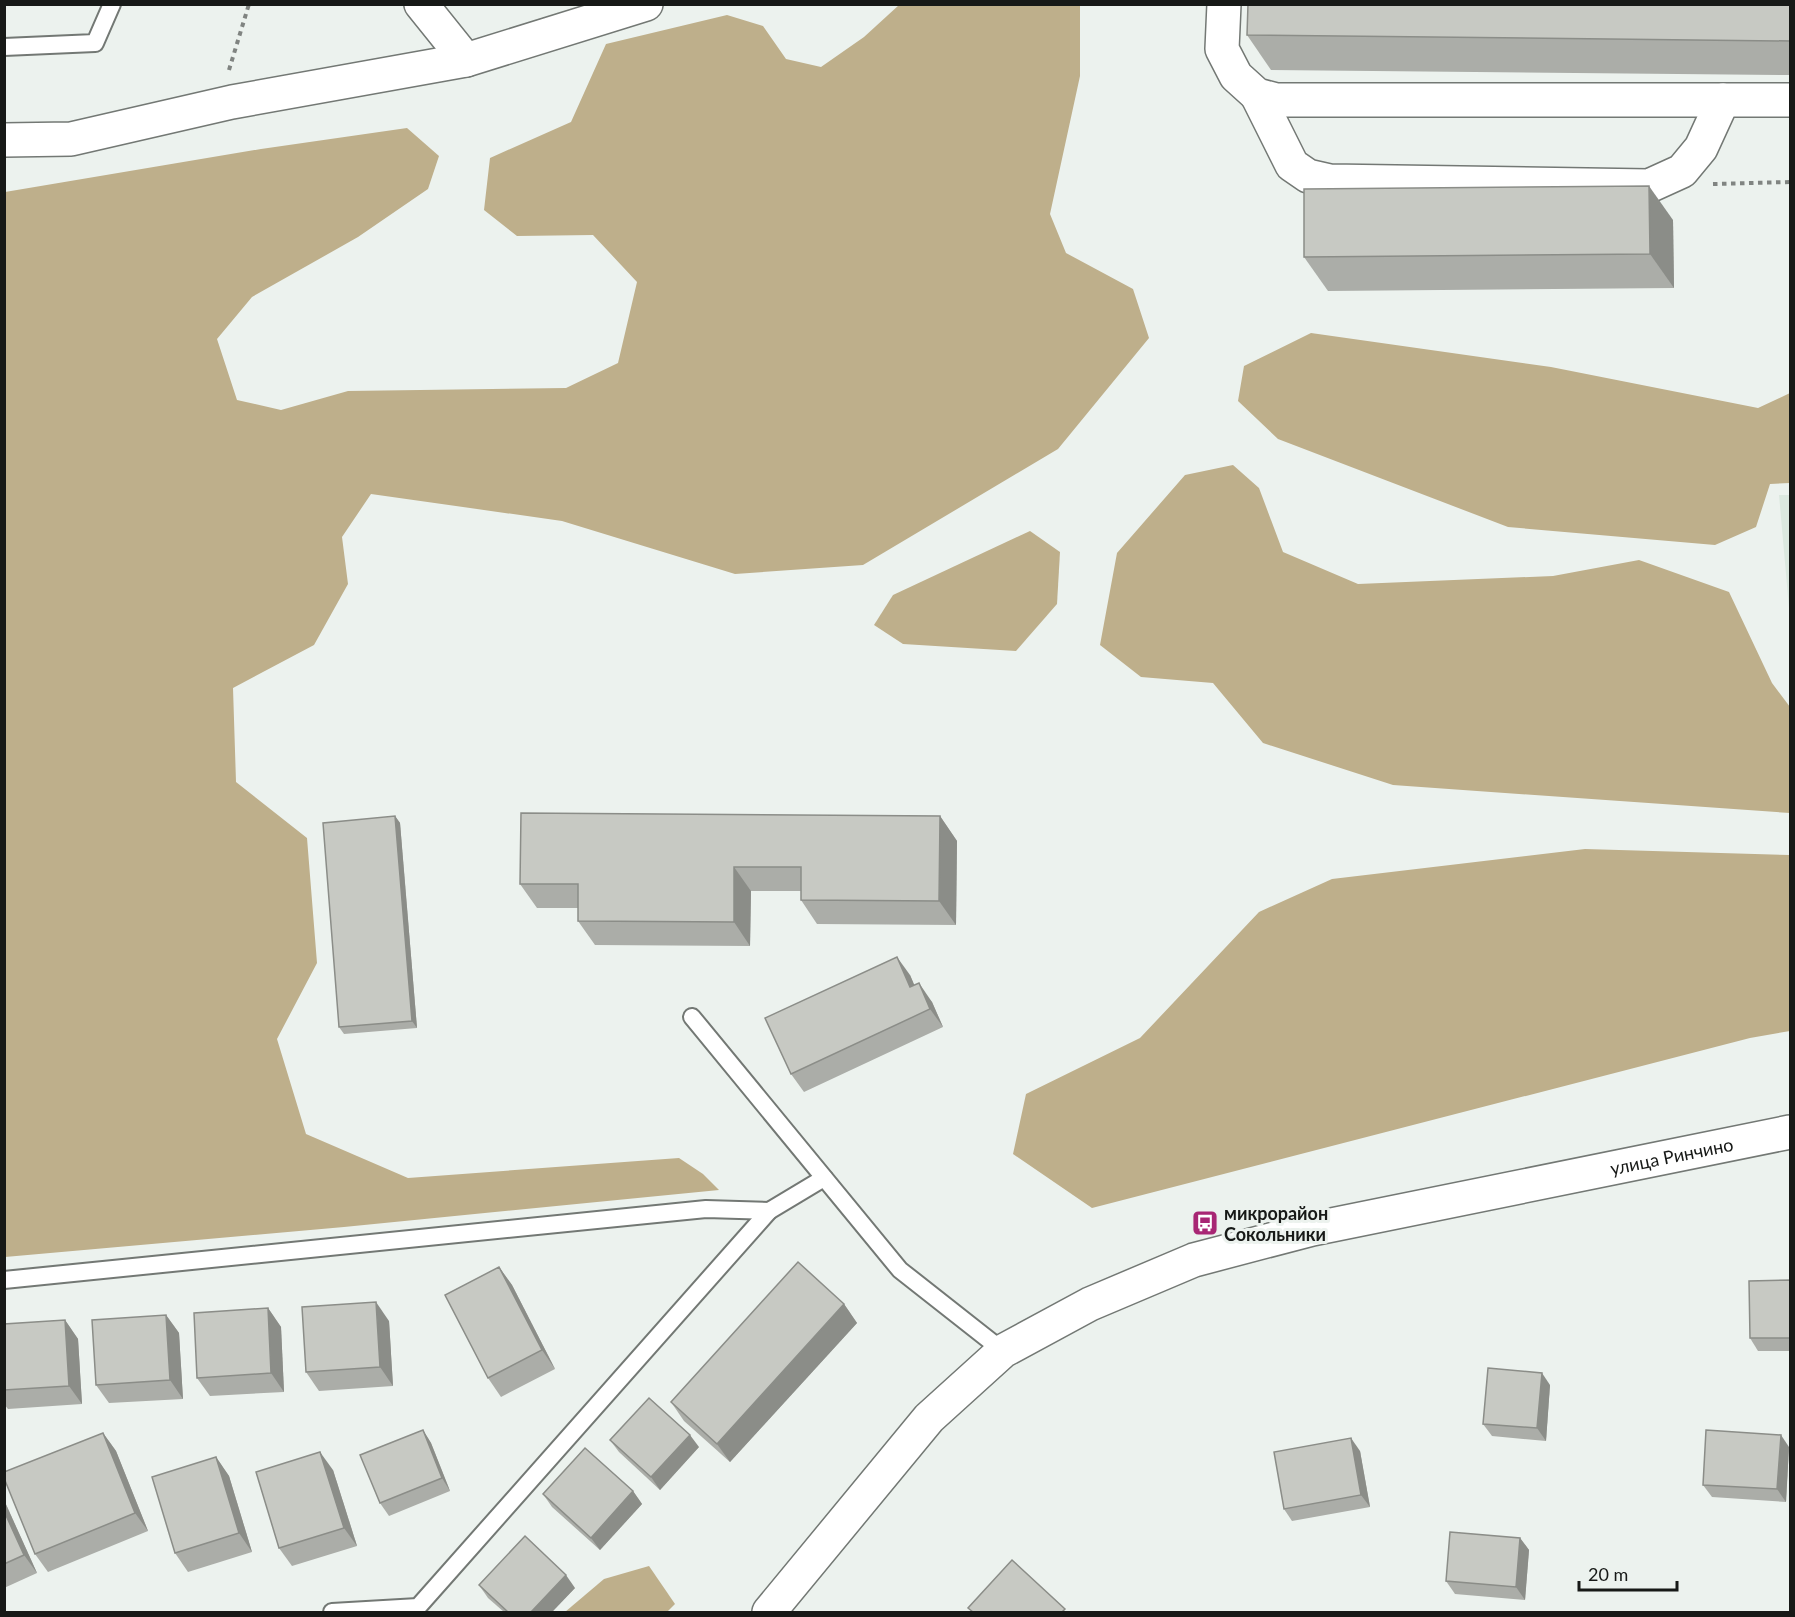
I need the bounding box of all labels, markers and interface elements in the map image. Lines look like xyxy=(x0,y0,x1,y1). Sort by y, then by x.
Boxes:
street label: улица Ринчино xyxy=(1608,1133,1735,1179)
place label: микрорайон Сокольники xyxy=(1224,1202,1328,1245)
bus stop icon: микрорайон Сокольники xyxy=(1190,1208,1220,1238)
scale bar xyxy=(1579,1554,1676,1592)
text: 20 m xyxy=(1588,1563,1628,1585)

